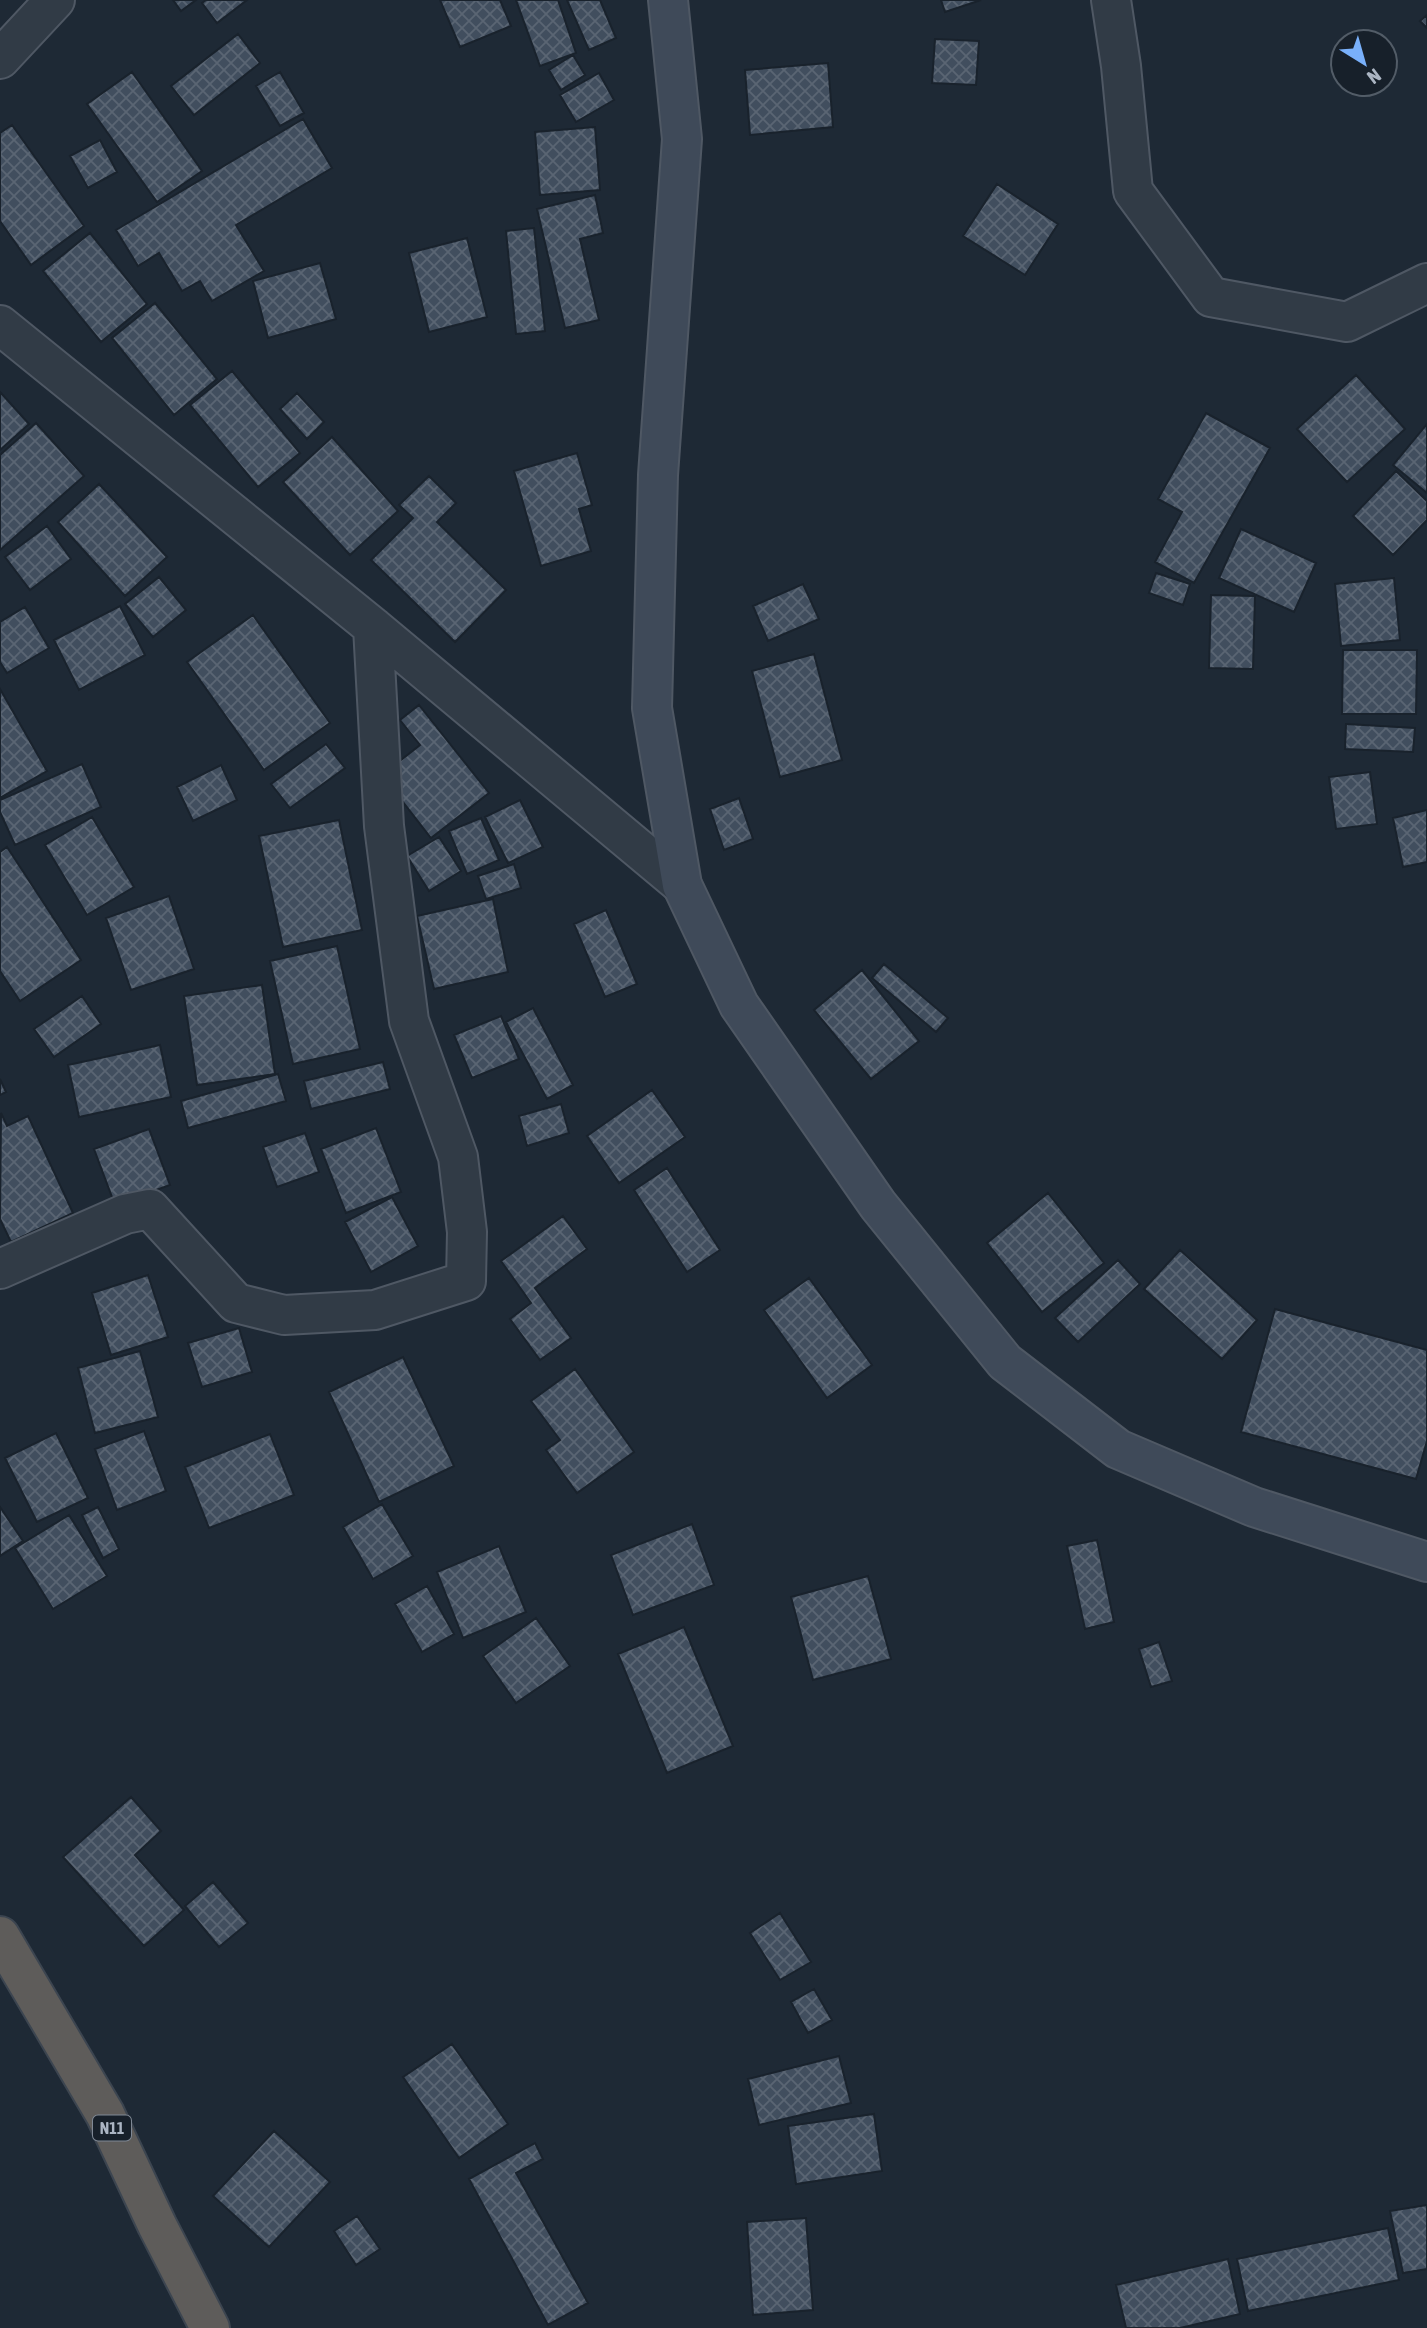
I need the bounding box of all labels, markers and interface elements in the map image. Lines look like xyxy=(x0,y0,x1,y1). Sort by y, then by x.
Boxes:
north arrow xyxy=(1329,28,1399,98)
text: N xyxy=(1363,64,1385,89)
road number: N11 xyxy=(93,2116,131,2140)

